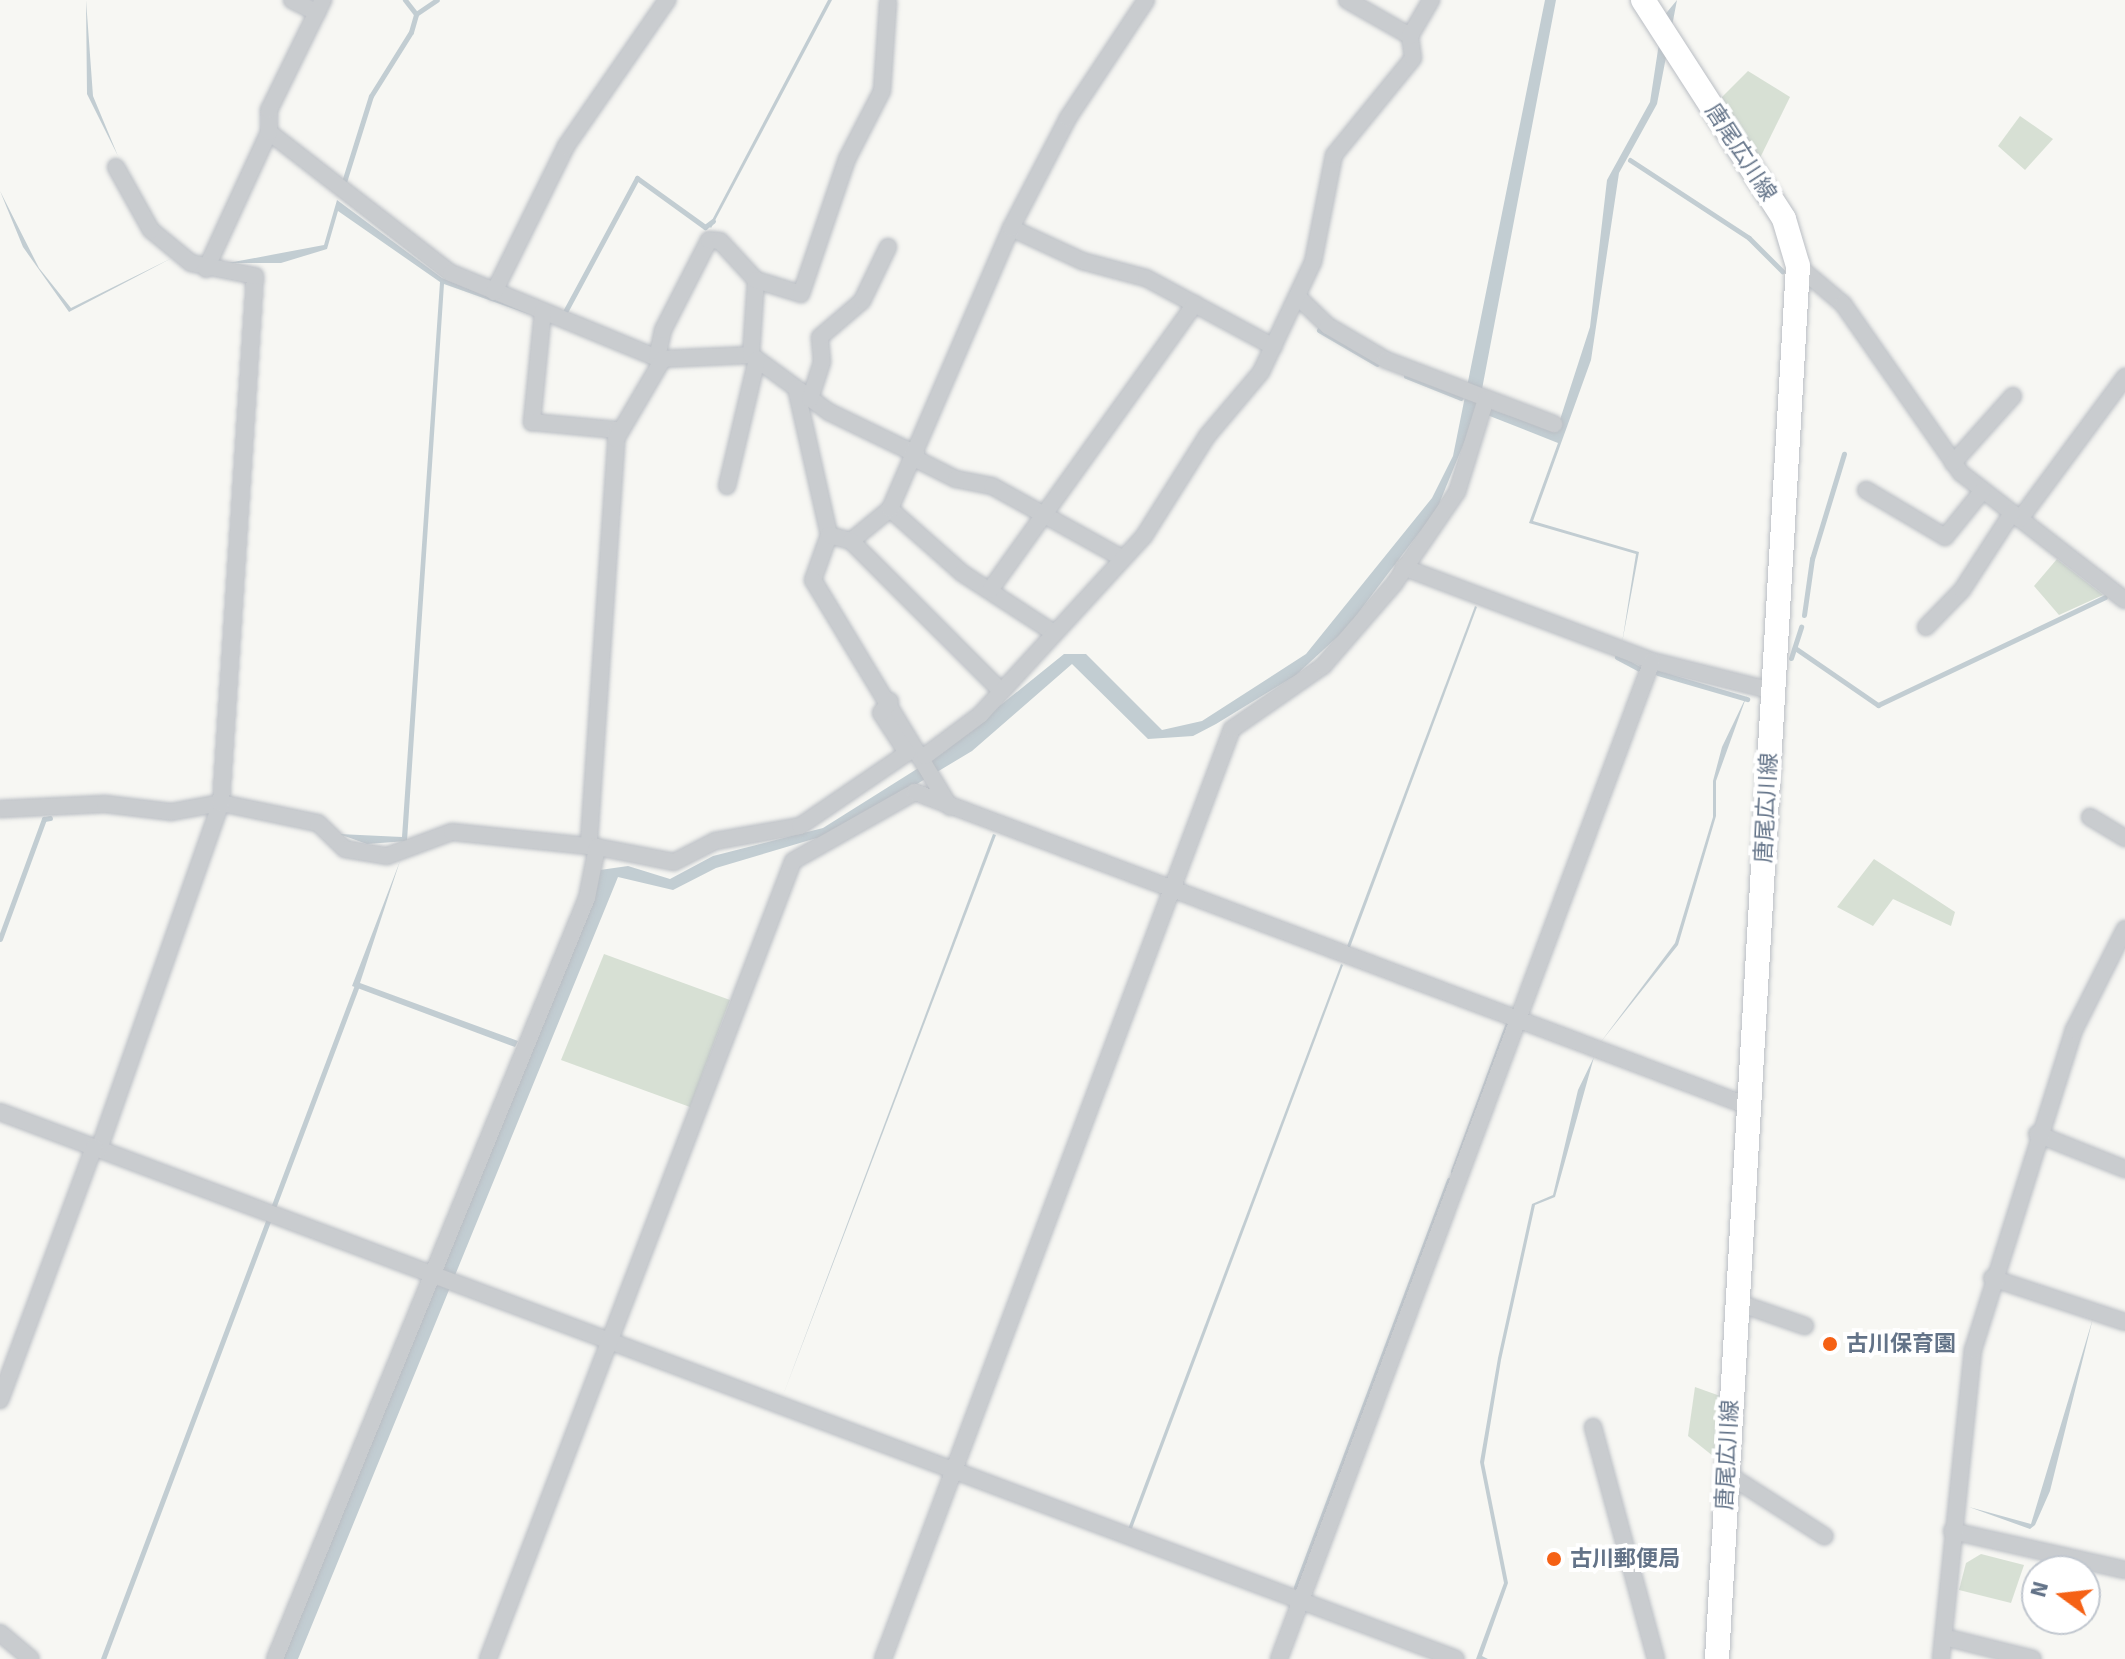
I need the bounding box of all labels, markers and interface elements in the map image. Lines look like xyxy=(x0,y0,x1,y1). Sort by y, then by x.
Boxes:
street label: 唐尾広川線 xyxy=(1700,99,1782,205)
street label: 唐尾広川線 xyxy=(1750,752,1782,864)
place label: 古川保育園 xyxy=(1846,1331,1956,1357)
marker: 古川保育園 xyxy=(1821,1335,1839,1353)
street label: 唐尾広川線 xyxy=(1711,1399,1743,1511)
place label: 古川郵便局 xyxy=(1570,1546,1680,1572)
marker: 古川郵便局 xyxy=(1545,1550,1563,1568)
north arrow xyxy=(2021,1555,2101,1635)
text: N xyxy=(2024,1578,2054,1600)

